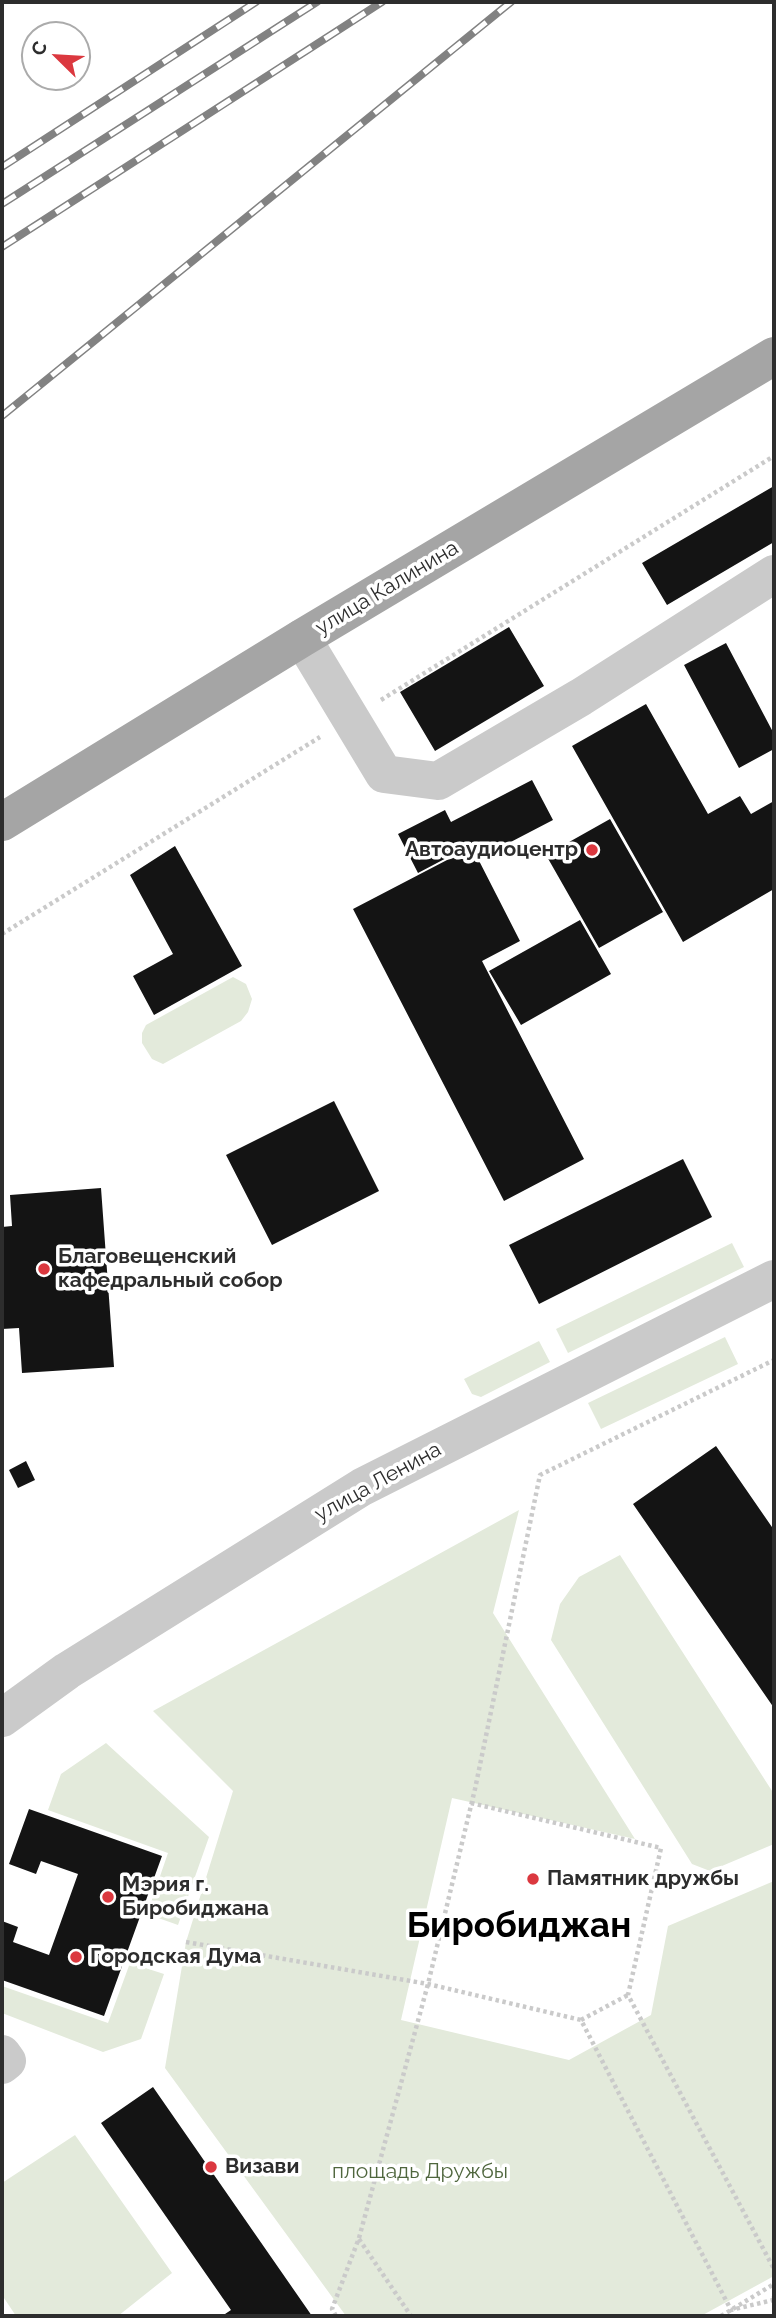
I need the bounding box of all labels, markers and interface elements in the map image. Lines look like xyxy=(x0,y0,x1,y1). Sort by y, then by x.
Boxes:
north arrow xyxy=(21,21,91,91)
text: С xyxy=(26,38,51,59)
street label: улица Калинина xyxy=(311,535,463,641)
place label: Автоаудиоцентр xyxy=(405,837,578,863)
marker: Автоаудиоцентр xyxy=(584,842,600,858)
place label: Благовещенский кафедральный собор xyxy=(58,1244,283,1294)
marker: Благовещенский кафедральный собор xyxy=(36,1261,52,1277)
street label: улица Ленина xyxy=(310,1437,446,1527)
place label: Памятник дружбы xyxy=(547,1866,739,1892)
marker: Памятник дружбы xyxy=(525,1871,541,1887)
place label: Мэрия г. Биробиджана xyxy=(122,1872,269,1922)
marker: Мэрия г. Биробиджана xyxy=(100,1889,116,1905)
district label: Биробиджан xyxy=(407,1905,631,1947)
place label: Городская Дума xyxy=(90,1944,261,1970)
marker: Городская Дума xyxy=(68,1949,84,1965)
place label: Визави xyxy=(225,2154,299,2180)
marker: Визави xyxy=(203,2159,219,2175)
park label: площадь Дружбы xyxy=(332,2159,508,2185)

